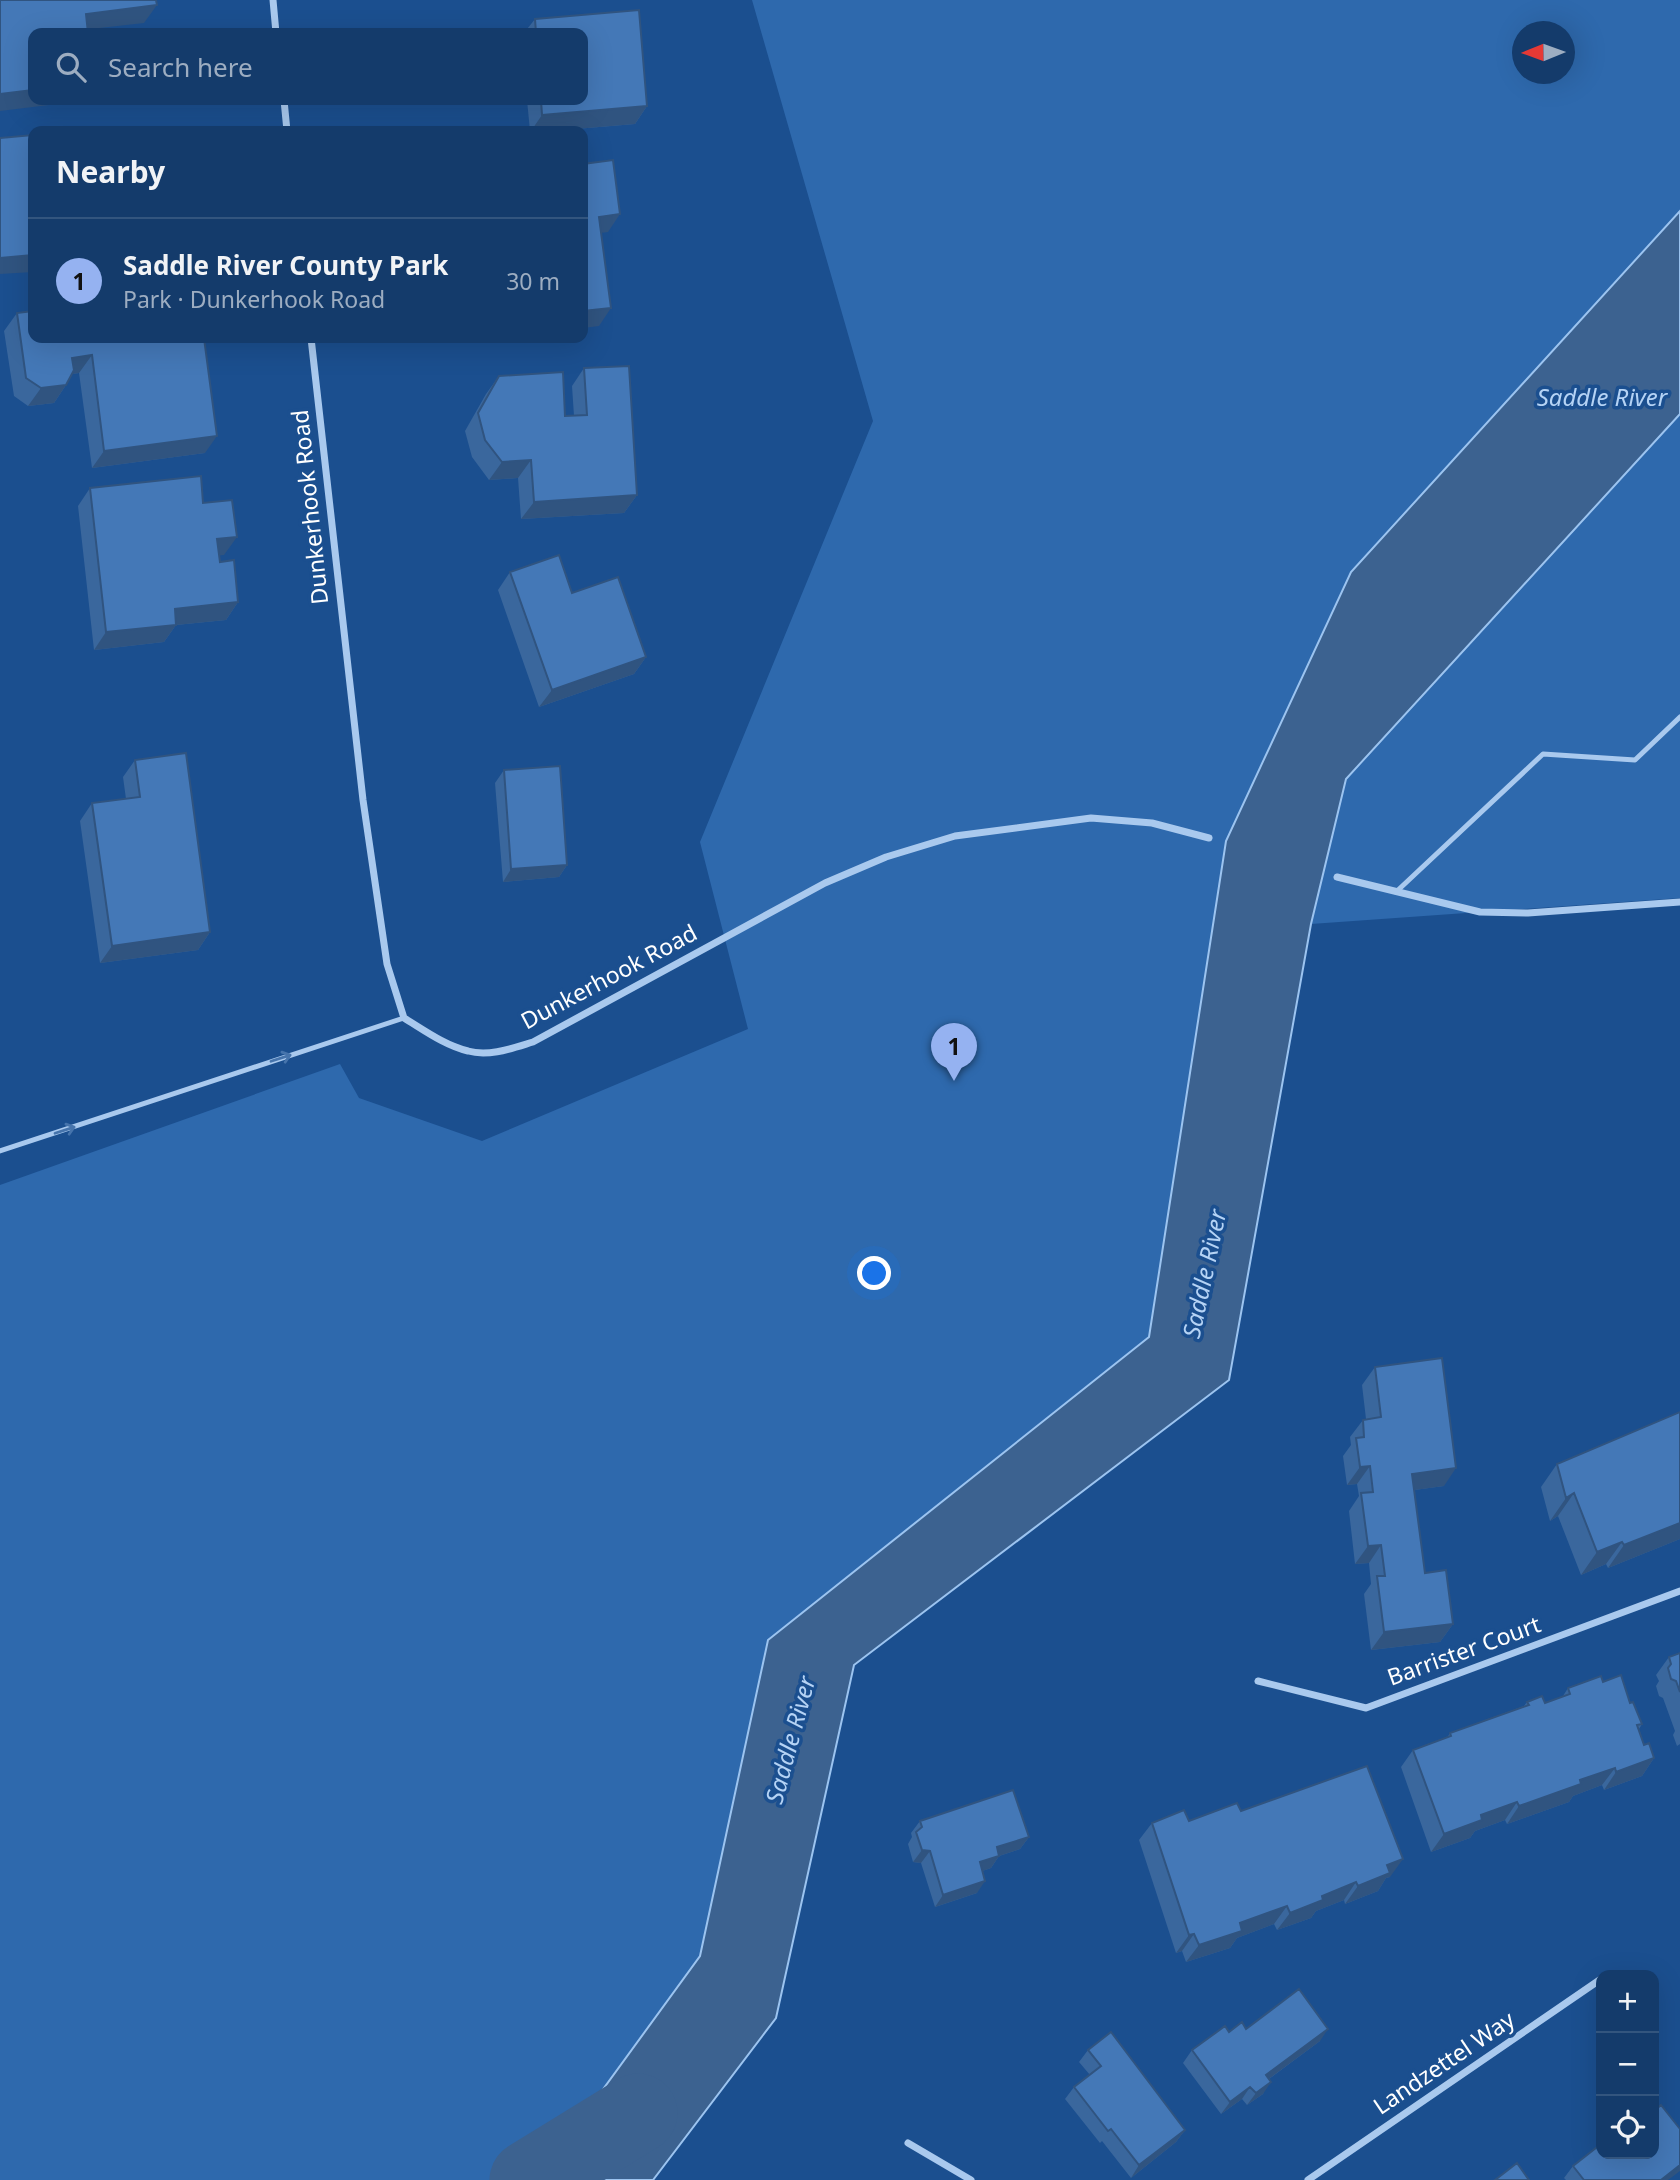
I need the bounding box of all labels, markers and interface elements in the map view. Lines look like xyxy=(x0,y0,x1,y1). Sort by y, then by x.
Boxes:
north arrow xyxy=(1512,21,1575,84)
search box xyxy=(28,28,588,105)
icon: search xyxy=(52,48,90,86)
text: Search here xyxy=(108,49,253,85)
text: Nearby xyxy=(56,151,165,192)
text: Saddle River County Park xyxy=(123,247,448,283)
text: 1 xyxy=(72,265,86,297)
text: 30 m xyxy=(506,265,560,297)
text: Park · Dunkerhook Road xyxy=(123,283,385,315)
water label: Saddle River xyxy=(1537,380,1669,413)
street label: Dunkerhook Road xyxy=(283,408,335,606)
street label: Dunkerhook Road xyxy=(515,916,702,1036)
pin: 1 xyxy=(931,1023,977,1081)
one-way arrow xyxy=(269,1051,291,1063)
one-way arrow xyxy=(53,1122,75,1135)
water label: Saddle River xyxy=(1174,1205,1234,1341)
your location xyxy=(857,1256,891,1290)
street label: Barrister Court xyxy=(1383,1607,1545,1693)
water label: Saddle River xyxy=(757,1671,823,1807)
map controls xyxy=(1596,1970,1659,2159)
button: + xyxy=(1596,1970,1659,2033)
street label: Landzettel Way xyxy=(1366,2003,1521,2121)
button: − xyxy=(1596,2033,1659,2096)
button: locate xyxy=(1596,2096,1659,2159)

